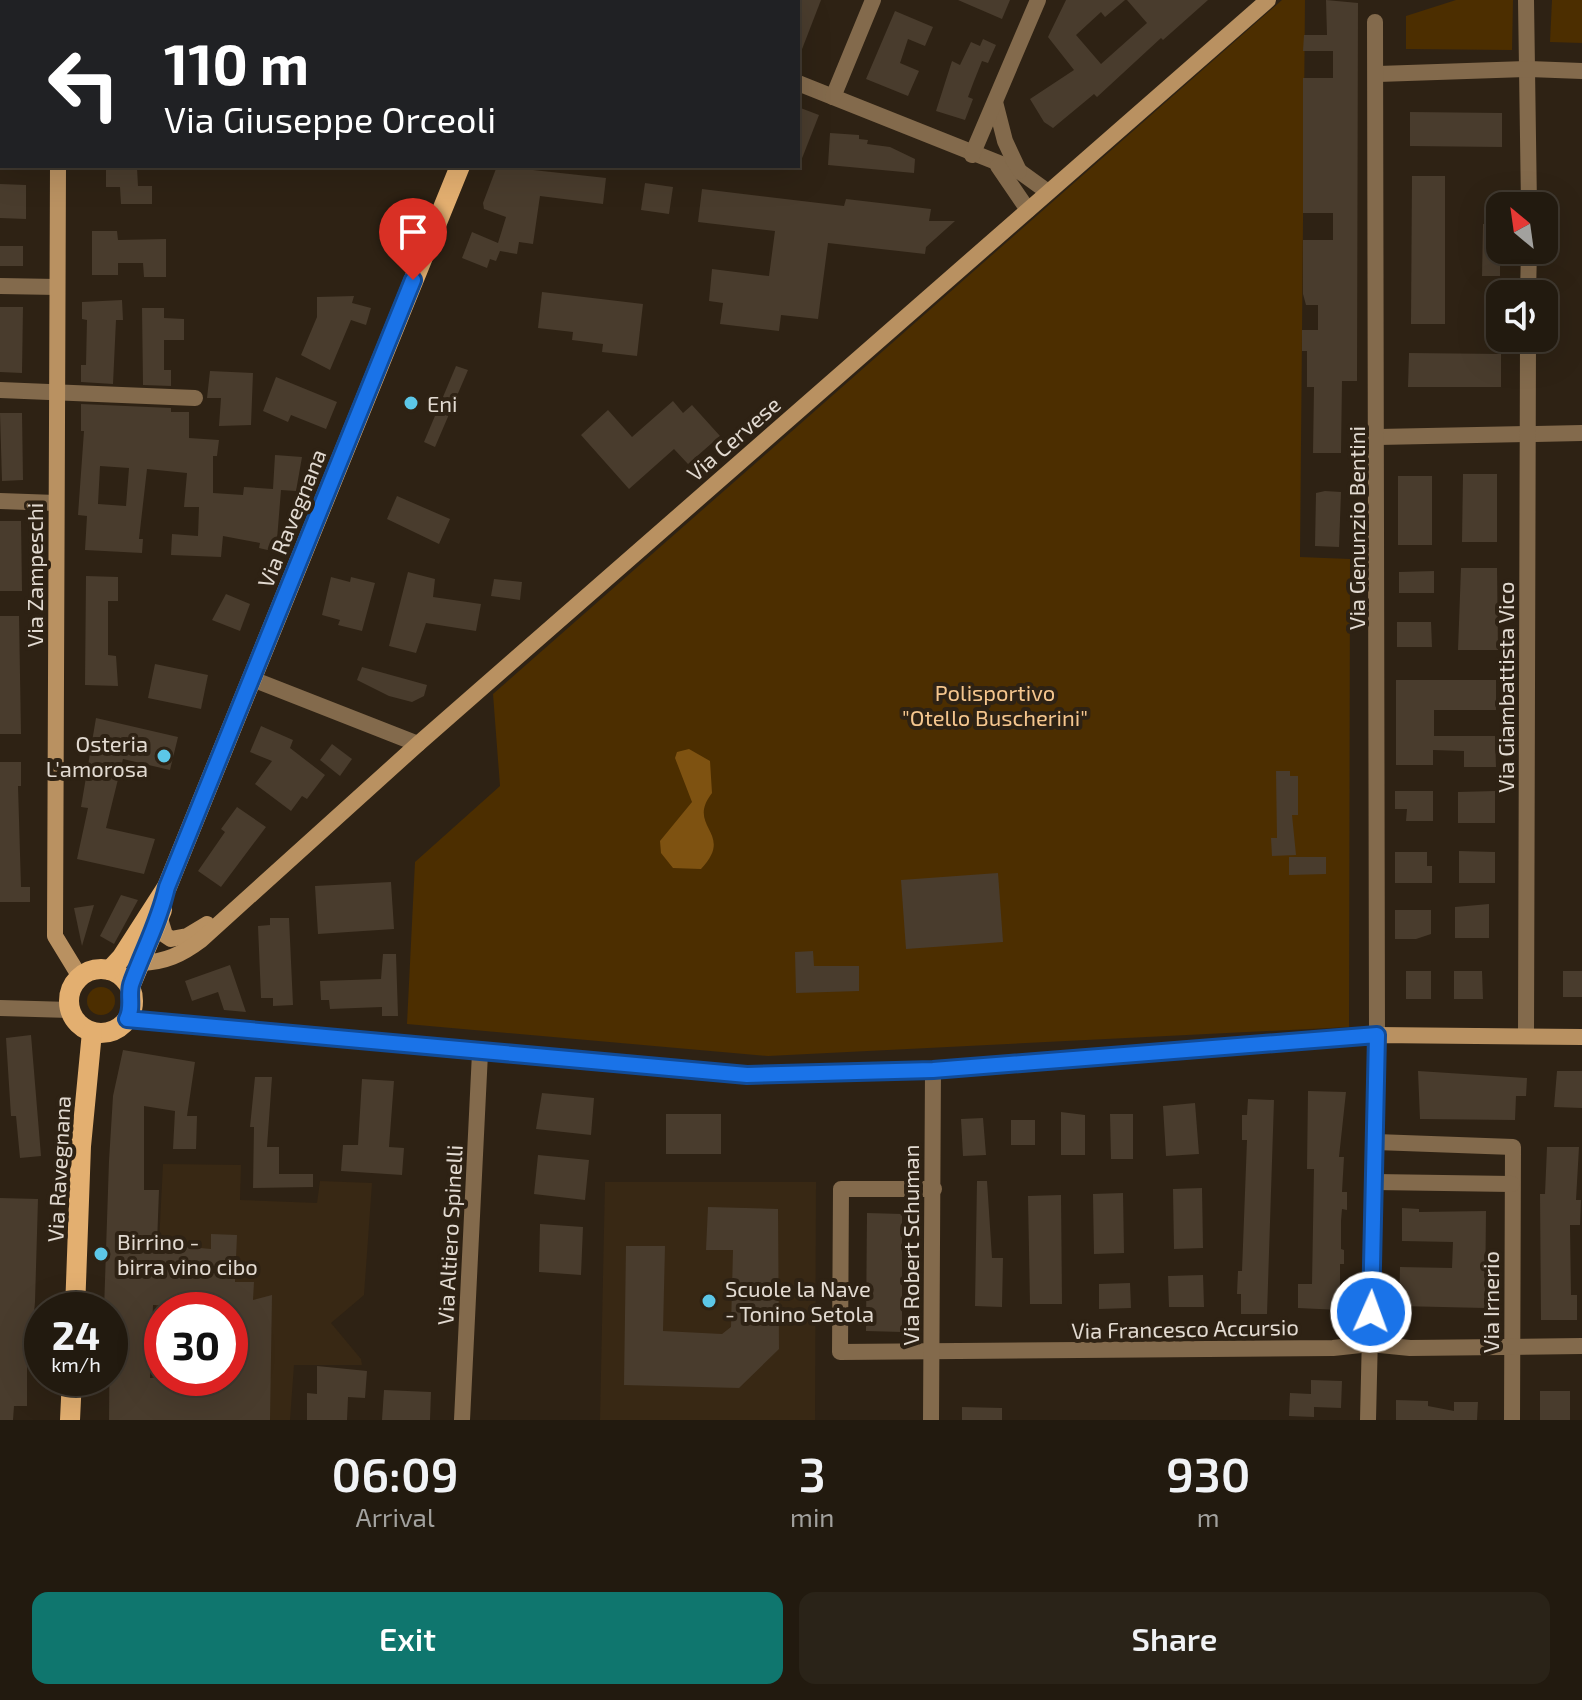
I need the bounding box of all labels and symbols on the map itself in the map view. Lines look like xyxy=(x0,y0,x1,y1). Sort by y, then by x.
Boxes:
north arrow xyxy=(1486,192,1558,264)
pin xyxy=(379,198,447,280)
place label: Eni xyxy=(427,390,458,416)
street label: Via Cervese xyxy=(681,390,785,486)
marker: Eni xyxy=(402,394,420,412)
street label: Via Genunzio Bentini xyxy=(1343,426,1369,630)
street label: Via Ravegnana xyxy=(251,445,331,591)
street label: Via Zampeschi xyxy=(21,503,47,647)
street label: Via Giambattista Vico xyxy=(1492,581,1518,793)
park label: Polisportivo "Otello Buscherini" xyxy=(902,679,1088,730)
place label: Osteria L'amorosa xyxy=(46,730,148,781)
marker: Osteria L'amorosa xyxy=(155,747,173,765)
street label: Via Ravegnana xyxy=(41,1095,75,1243)
street label: Via Altiero Spinelli xyxy=(431,1144,467,1326)
street label: Via Robert Schuman xyxy=(897,1145,923,1345)
place label: Birrino - birra vino cibo xyxy=(117,1228,258,1279)
marker: Birrino - birra vino cibo xyxy=(92,1245,110,1263)
street label: Via Irnerio xyxy=(1477,1251,1503,1353)
position arrow xyxy=(1329,1270,1413,1354)
place label: Scuole la Nave - Tonino Setola xyxy=(725,1275,874,1326)
speed limit sign: 30 xyxy=(144,1292,248,1396)
marker: Scuole la Nave - Tonino Setola xyxy=(700,1292,718,1310)
street label: Via Francesco Accursio xyxy=(1071,1313,1299,1343)

